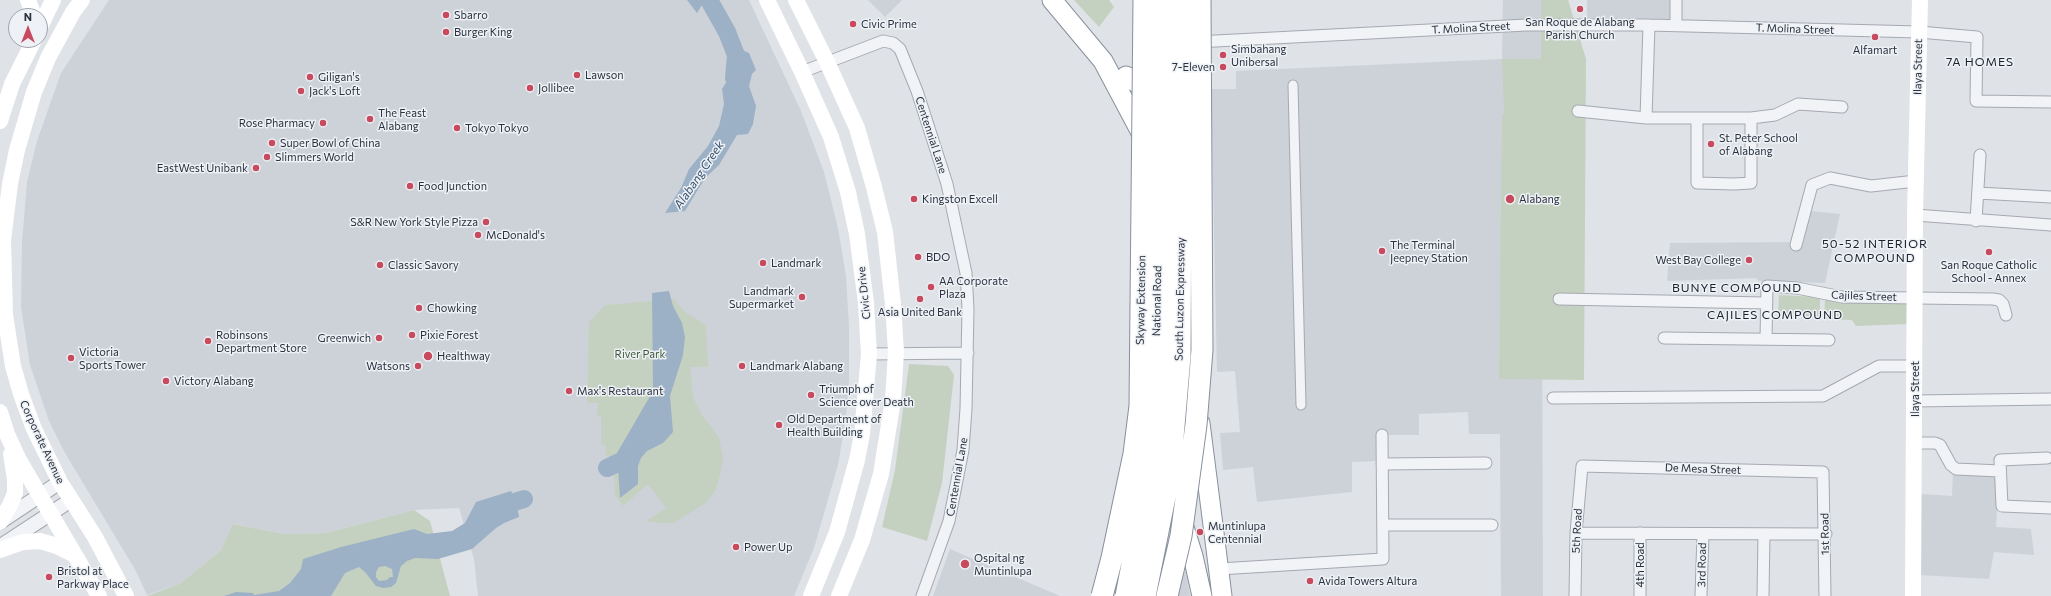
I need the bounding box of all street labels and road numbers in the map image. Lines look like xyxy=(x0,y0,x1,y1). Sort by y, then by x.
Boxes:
street label: T. Molina Street xyxy=(1431,19,1511,37)
street label: T. Molina Street xyxy=(1755,21,1835,37)
street label: Ilaya Street xyxy=(1911,39,1925,95)
street label: Centennial Lane xyxy=(912,95,950,175)
street label: South Luzon Expressway xyxy=(1172,237,1188,361)
street label: Skyway Extension xyxy=(1134,255,1148,345)
street label: Civic Drive xyxy=(855,266,873,320)
street label: National Road xyxy=(1150,266,1164,336)
street label: Cajiles Street xyxy=(1831,288,1897,304)
street label: Ilaya Street xyxy=(1908,361,1922,417)
street label: Corporate Avenue xyxy=(17,398,67,486)
street label: Centennial Lane xyxy=(944,436,970,518)
street label: De Mesa Street xyxy=(1665,461,1741,477)
street label: 5th Road xyxy=(1569,508,1585,554)
street label: 1st Road xyxy=(1818,513,1832,555)
street label: 4th Road xyxy=(1633,542,1647,588)
street label: 3rd Road xyxy=(1695,543,1709,587)

